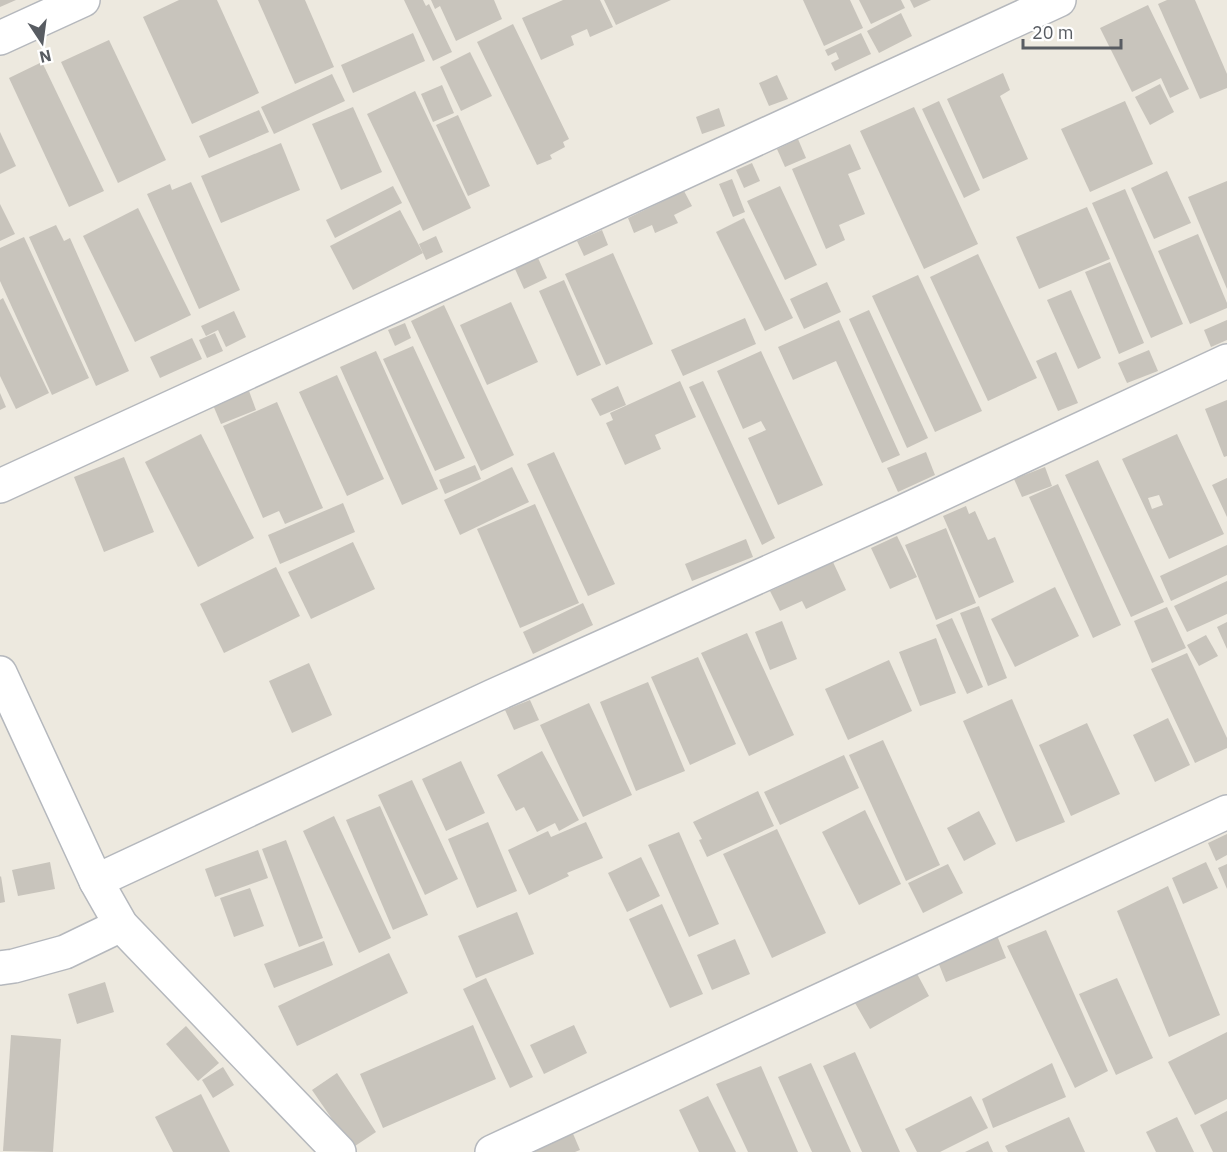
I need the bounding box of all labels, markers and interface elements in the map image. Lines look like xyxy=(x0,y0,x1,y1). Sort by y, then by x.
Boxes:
north arrow xyxy=(12,12,72,72)
scale bar xyxy=(1023,12,1120,50)
text: 20 m xyxy=(1032,21,1074,44)
text: N xyxy=(37,46,53,68)

